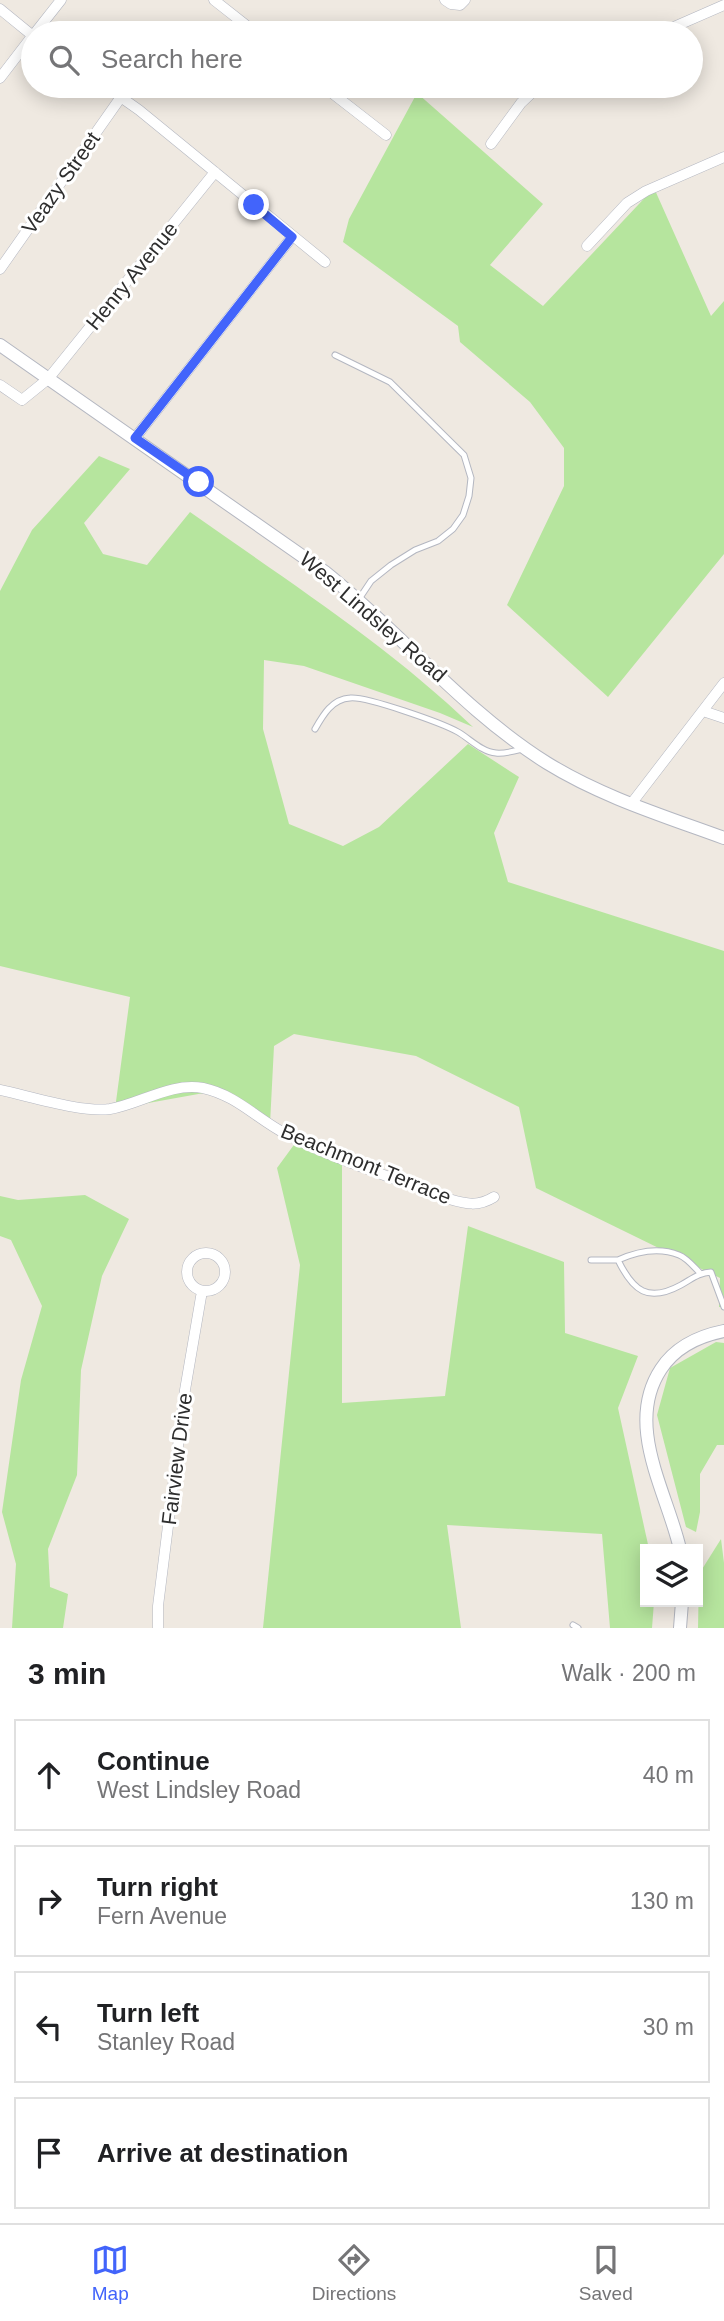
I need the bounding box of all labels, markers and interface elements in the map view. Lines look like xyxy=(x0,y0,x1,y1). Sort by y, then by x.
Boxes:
search box xyxy=(21,21,703,98)
icon: search xyxy=(45,41,83,79)
text: Search here xyxy=(101,44,243,74)
street label: Veazy Street xyxy=(17,127,104,238)
route end xyxy=(238,189,269,220)
street label: Henry Avenue xyxy=(81,217,182,334)
route start xyxy=(183,466,214,497)
street label: West Lindsley Road xyxy=(295,547,451,686)
street label: Beachmont Terrace xyxy=(278,1119,455,1208)
street label: Fairview Drive xyxy=(157,1392,196,1526)
map controls xyxy=(640,1544,703,1607)
button: layers xyxy=(640,1544,703,1607)
text: 3 min xyxy=(28,1657,106,1690)
text: Walk · 200 m xyxy=(561,1660,696,1686)
text: Continue xyxy=(97,1746,210,1776)
icon: ahead xyxy=(30,1756,68,1794)
text: 40 m xyxy=(643,1762,694,1788)
text: West Lindsley Road xyxy=(97,1777,301,1803)
text: Turn right xyxy=(97,1872,218,1902)
icon: right xyxy=(30,1882,68,1920)
text: 130 m xyxy=(630,1888,694,1914)
text: Fern Avenue xyxy=(97,1903,227,1929)
text: Turn left xyxy=(97,1998,199,2028)
icon: left xyxy=(30,2008,68,2046)
text: 30 m xyxy=(643,2014,694,2040)
text: Stanley Road xyxy=(97,2029,235,2055)
icon: arrive xyxy=(30,2134,68,2172)
text: Arrive at destination xyxy=(97,2138,348,2168)
tab: Map xyxy=(91,2241,129,2305)
tab: Directions xyxy=(312,2241,396,2305)
tab: Saved xyxy=(579,2241,633,2305)

